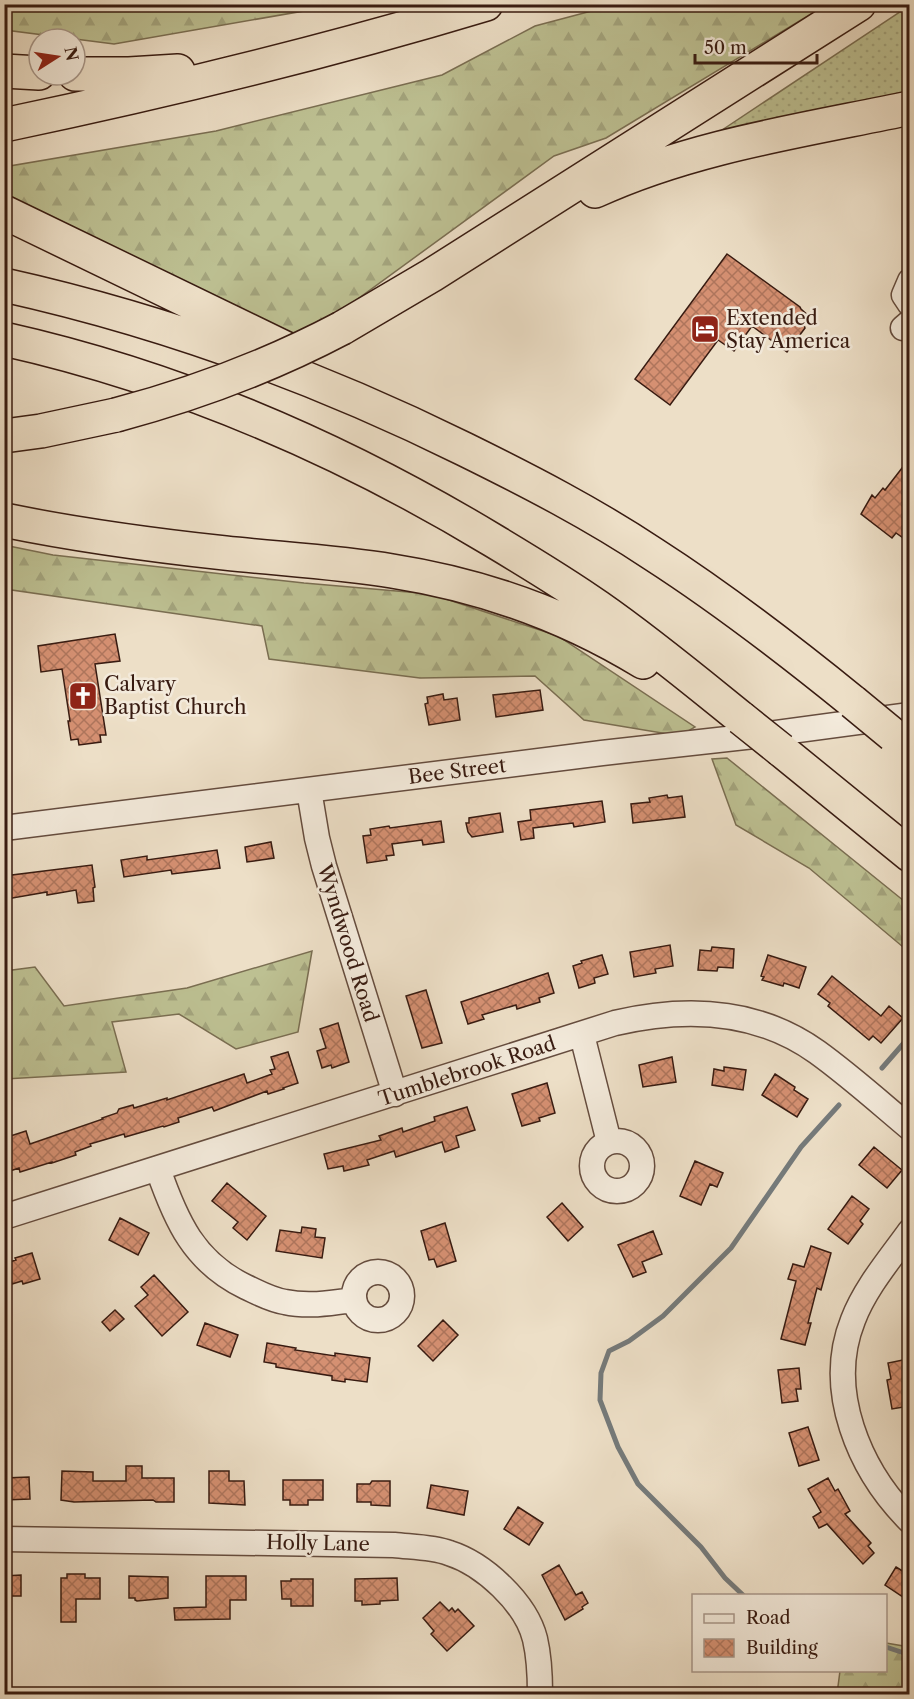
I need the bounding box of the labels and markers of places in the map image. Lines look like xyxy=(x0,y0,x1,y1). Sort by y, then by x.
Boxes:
place label: Extended Stay America xyxy=(726,306,851,353)
hotel icon: Extended Stay America xyxy=(689,313,721,345)
place label: Calvary Baptist Church xyxy=(104,672,247,719)
church icon: Calvary Baptist Church xyxy=(67,680,99,712)

